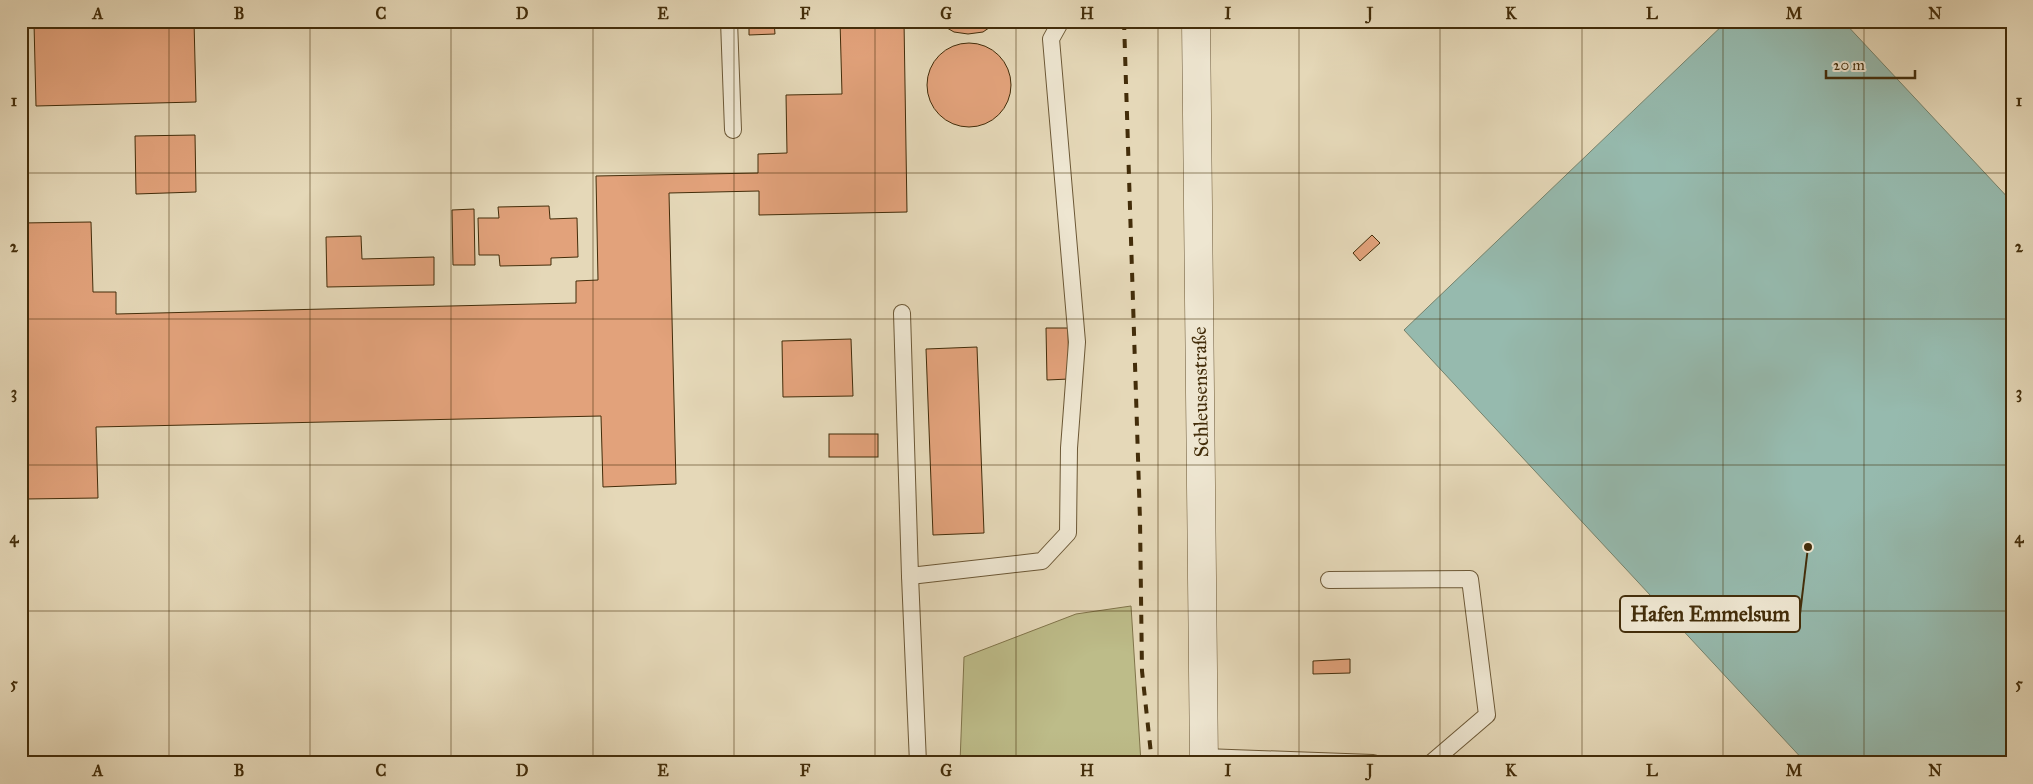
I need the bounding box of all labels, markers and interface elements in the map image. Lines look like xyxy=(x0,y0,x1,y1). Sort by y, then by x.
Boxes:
text: A xyxy=(92,4,104,23)
text: B xyxy=(234,4,244,23)
text: C xyxy=(376,4,387,23)
text: D xyxy=(516,4,529,23)
text: E xyxy=(657,4,669,23)
text: F xyxy=(800,4,811,23)
text: G xyxy=(940,4,952,23)
text: H xyxy=(1080,4,1094,23)
text: I xyxy=(1225,4,1232,23)
text: J xyxy=(1365,4,1374,24)
text: K xyxy=(1505,4,1517,23)
text: L xyxy=(1646,4,1658,23)
text: M xyxy=(1786,4,1803,23)
text: N xyxy=(1928,4,1942,23)
scale bar xyxy=(1826,48,1914,80)
text: 20 m xyxy=(1833,56,1865,74)
text: 1 xyxy=(11,91,18,110)
text: 1 xyxy=(2016,91,2023,110)
text: 2 xyxy=(10,237,19,256)
text: 2 xyxy=(2015,237,2024,256)
street label: Schleusenstraße xyxy=(1187,326,1213,458)
text: 3 xyxy=(11,383,17,403)
text: 3 xyxy=(2016,383,2022,403)
text: 4 xyxy=(10,528,20,548)
text: 4 xyxy=(2015,528,2025,548)
callout: Hafen Emmelsum xyxy=(1620,596,1800,632)
text: Hafen Emmelsum xyxy=(1630,601,1790,627)
text: 5 xyxy=(10,674,18,693)
text: 5 xyxy=(2015,674,2023,693)
text: A xyxy=(92,761,104,780)
text: B xyxy=(234,761,244,780)
text: C xyxy=(376,761,387,780)
text: D xyxy=(516,761,529,780)
text: E xyxy=(657,761,669,780)
text: F xyxy=(800,761,811,780)
text: G xyxy=(940,761,952,780)
text: H xyxy=(1080,761,1094,780)
text: I xyxy=(1225,761,1232,780)
text: J xyxy=(1365,761,1374,781)
text: K xyxy=(1505,761,1517,780)
text: L xyxy=(1646,761,1658,780)
text: M xyxy=(1786,761,1803,780)
text: N xyxy=(1928,761,1942,780)

